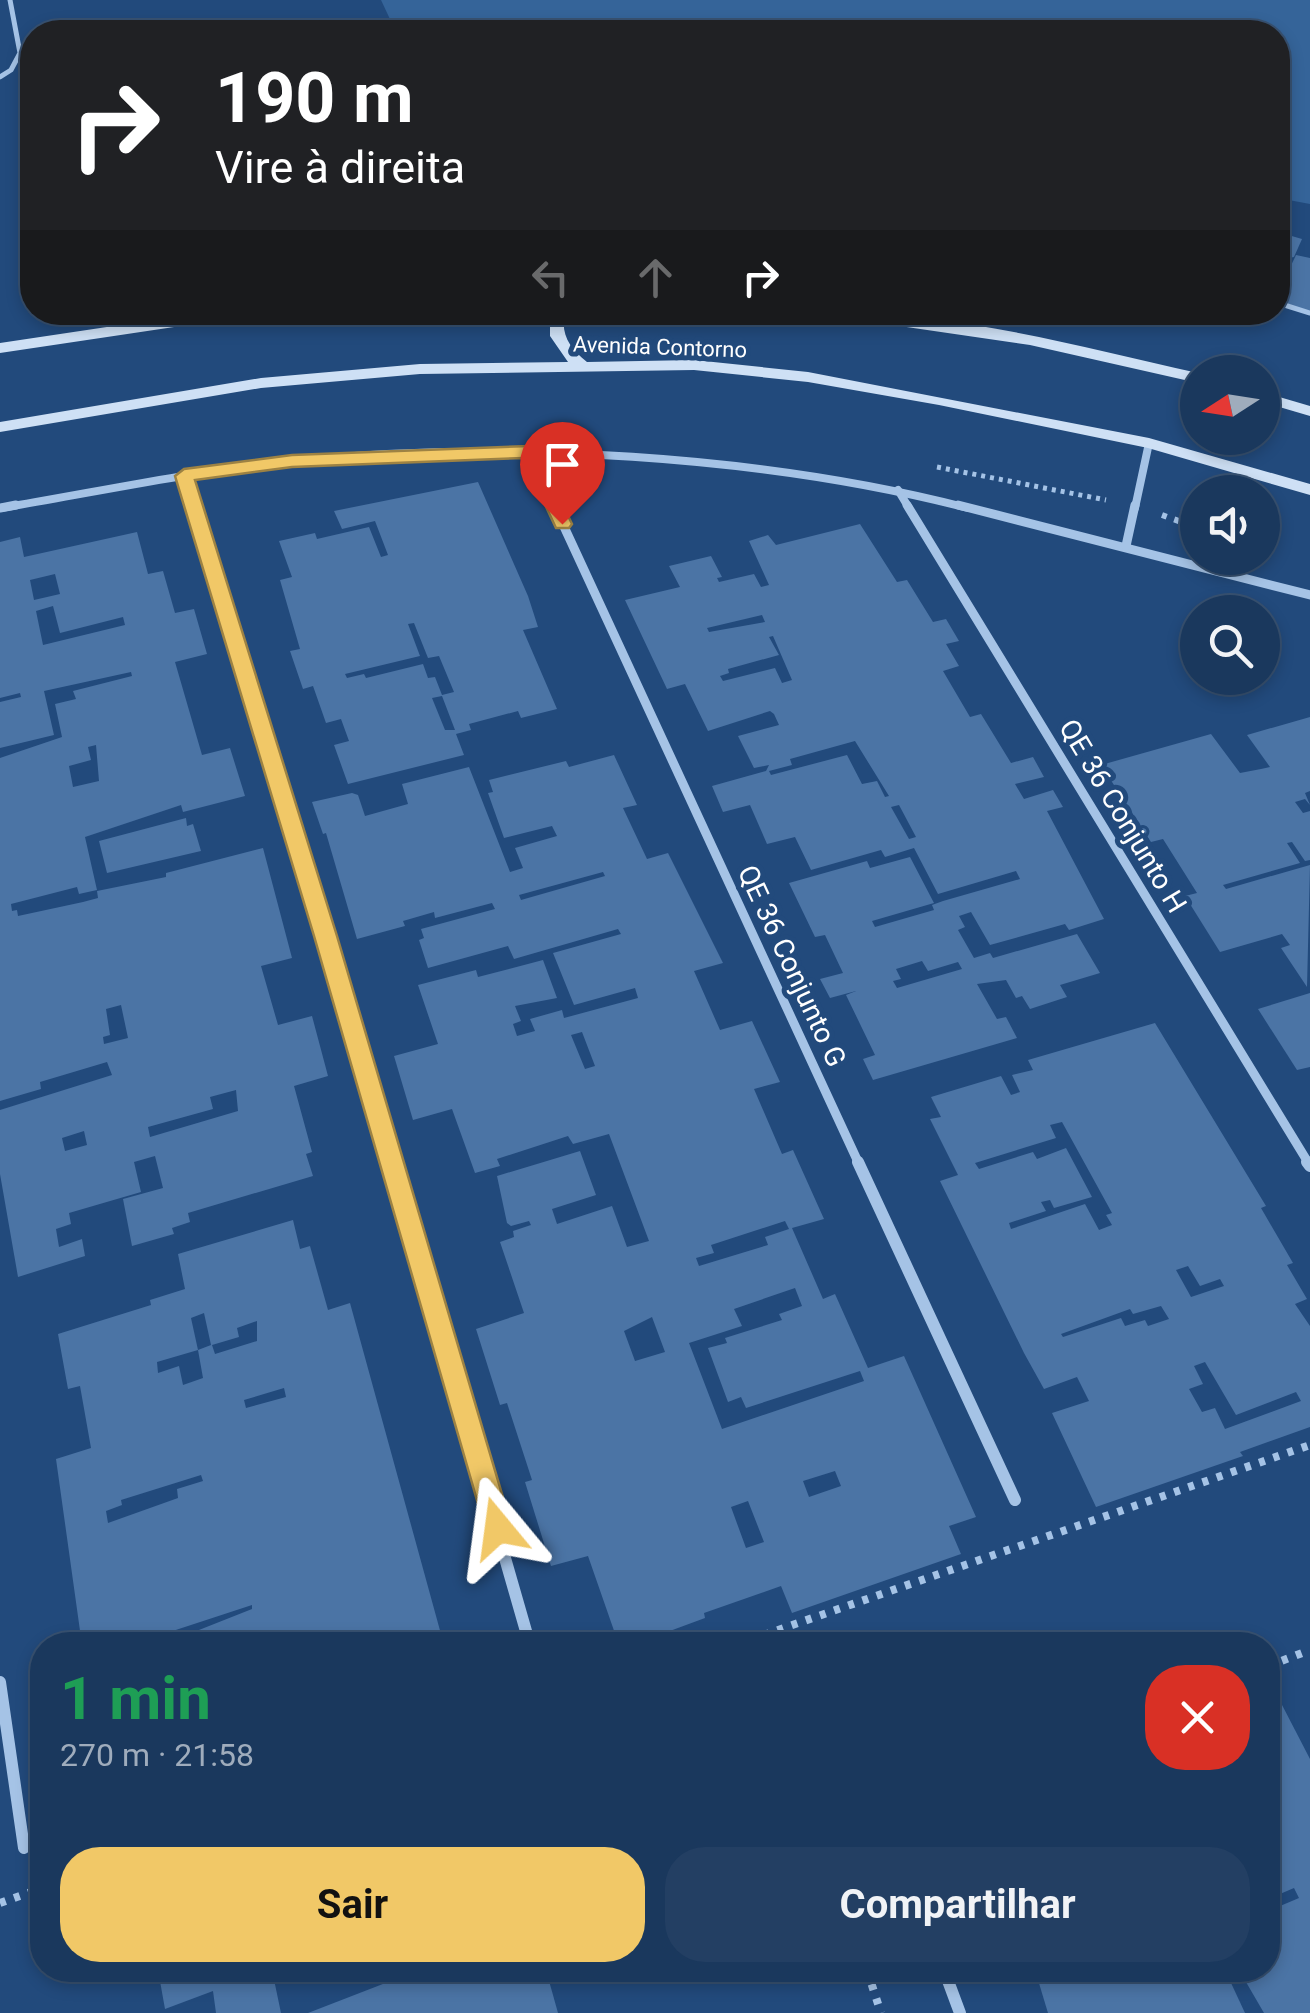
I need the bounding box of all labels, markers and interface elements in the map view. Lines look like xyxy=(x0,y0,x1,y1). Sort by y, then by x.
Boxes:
text: 190 m xyxy=(215,57,414,139)
icon: right xyxy=(50,60,180,190)
text: Vire à direita xyxy=(215,141,465,194)
icon: left xyxy=(523,250,578,305)
icon: ahead xyxy=(628,250,683,305)
icon: right xyxy=(733,250,788,305)
street label: Avenida Contorno xyxy=(573,331,747,363)
north arrow xyxy=(1180,355,1280,455)
map controls xyxy=(1180,355,1280,695)
pin xyxy=(520,422,605,525)
icon: arrive xyxy=(535,437,590,492)
button: sound xyxy=(1180,475,1280,575)
button: search xyxy=(1180,595,1280,695)
street label: QE 36 Conjunto H xyxy=(1052,713,1194,919)
street label: QE 36 Conjunto G xyxy=(731,860,853,1072)
position arrow xyxy=(446,1476,550,1580)
text: 1 min xyxy=(60,1663,211,1734)
button: close xyxy=(1145,1665,1250,1770)
text: 270 m · 21:58 xyxy=(60,1736,254,1774)
button: Sair xyxy=(60,1847,645,1962)
button: Compartilhar xyxy=(665,1847,1250,1962)

